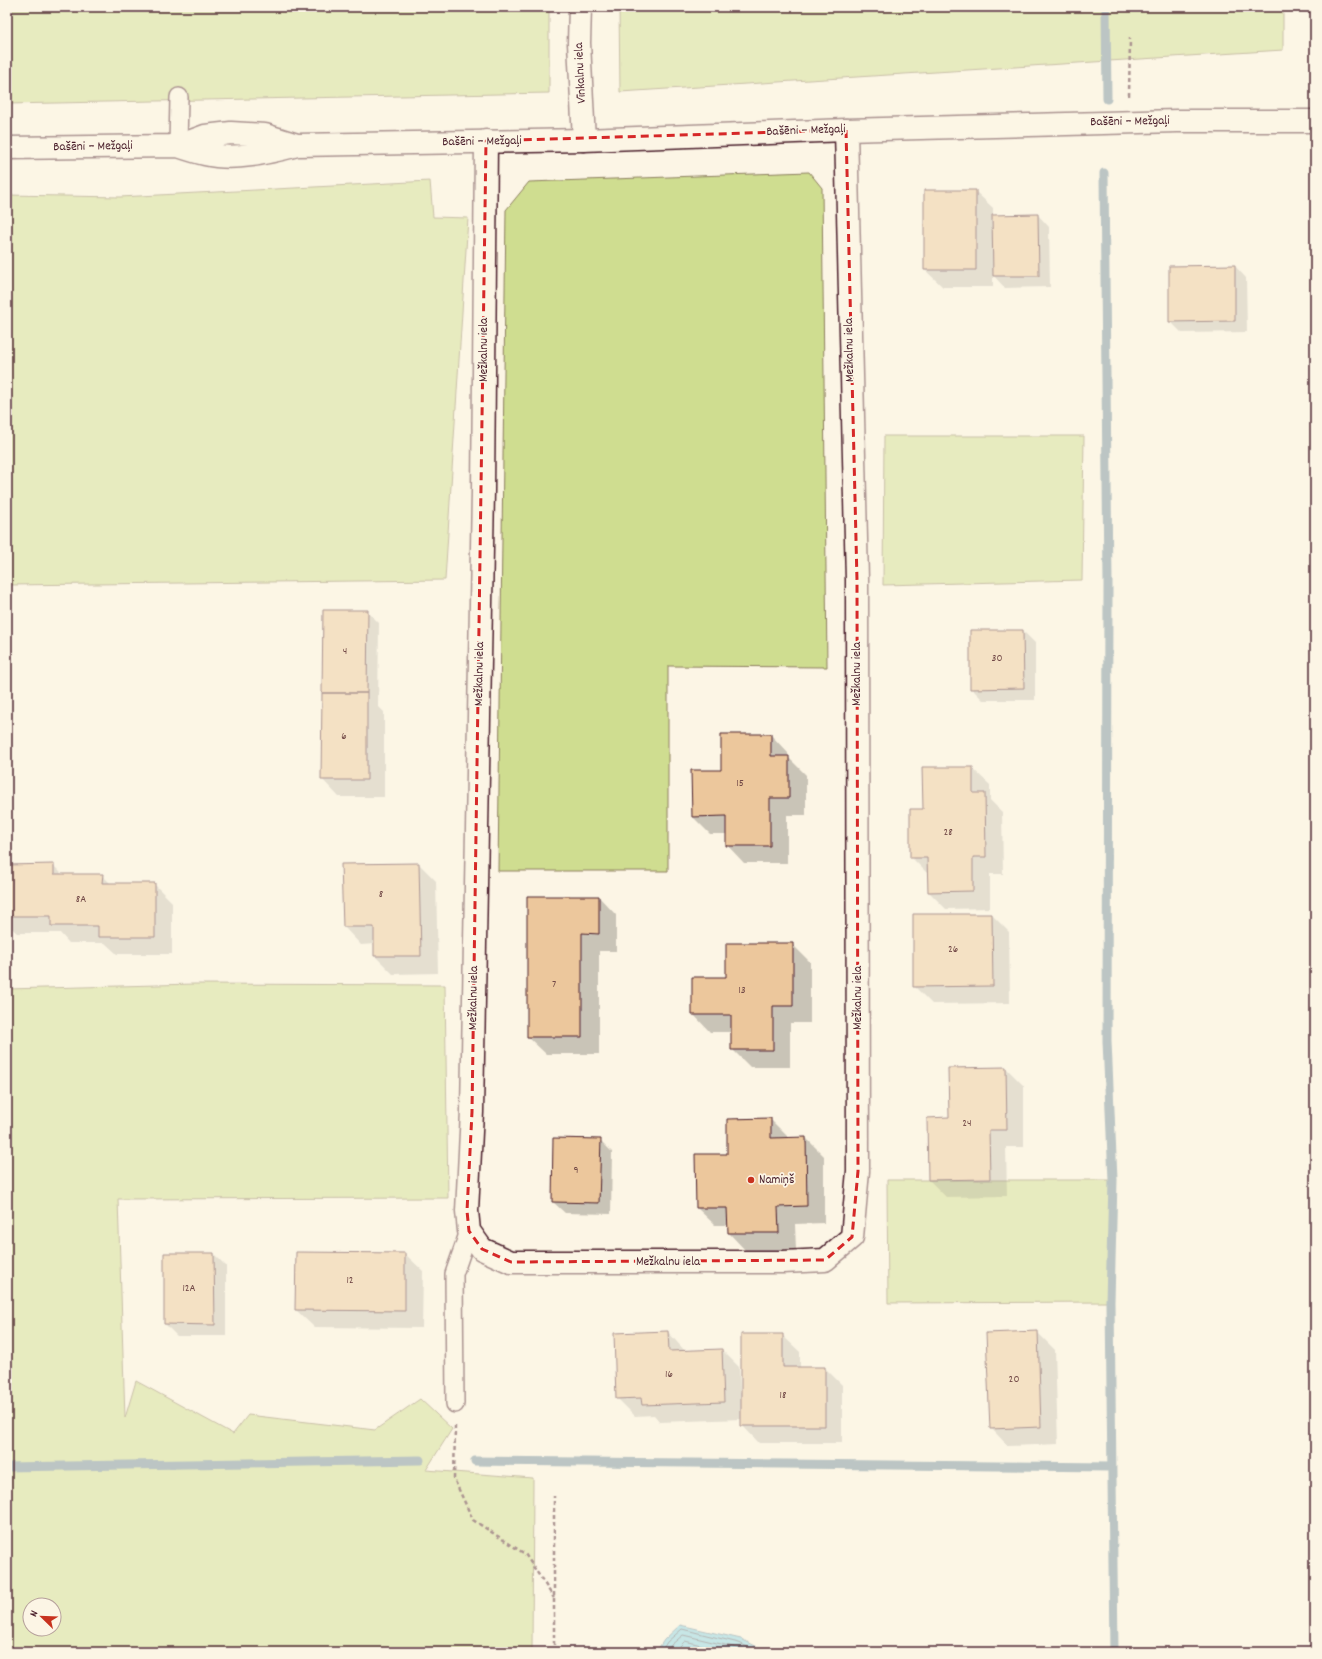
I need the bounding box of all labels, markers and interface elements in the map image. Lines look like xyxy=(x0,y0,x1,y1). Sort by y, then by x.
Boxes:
street label: Vīnkalnu iela xyxy=(570,41,592,104)
street label: Bašēni – Mežgaļi xyxy=(1090,112,1170,132)
street label: Bašēni – Mežgaļi xyxy=(766,120,847,142)
street label: Bašēni – Mežgaļi xyxy=(442,132,522,152)
street label: Bašēni – Mežgaļi xyxy=(53,137,133,157)
street label: Mežkalnu iela xyxy=(475,317,494,382)
street label: Mežkalnu iela xyxy=(840,317,860,382)
street label: Mežkalnu iela xyxy=(470,641,490,706)
street label: Mežkalnu iela xyxy=(848,641,867,706)
house number: 4 xyxy=(343,644,347,660)
house number: 30 xyxy=(992,651,1002,667)
house number: 6 xyxy=(341,729,347,745)
house number: 15 xyxy=(736,776,744,792)
house number: 28 xyxy=(943,825,953,841)
house number: 8 xyxy=(379,887,383,903)
house number: 8A xyxy=(76,892,86,908)
house number: 26 xyxy=(948,942,958,958)
street label: Mežkalnu iela xyxy=(464,965,484,1030)
street label: Mežkalnu iela xyxy=(849,965,868,1030)
house number: 7 xyxy=(552,977,556,993)
house number: 13 xyxy=(738,983,746,999)
house number: 24 xyxy=(962,1116,972,1132)
house number: 9 xyxy=(573,1163,579,1179)
place label: Namiņš xyxy=(759,1171,795,1190)
marker: Namiņš xyxy=(746,1175,756,1185)
street label: Mežkalnu iela xyxy=(636,1253,701,1272)
house number: 12 xyxy=(346,1273,354,1289)
house number: 12A xyxy=(182,1281,196,1297)
house number: 16 xyxy=(665,1367,673,1383)
house number: 20 xyxy=(1009,1372,1019,1388)
house number: 18 xyxy=(780,1388,786,1404)
north arrow xyxy=(22,1597,62,1637)
text: N xyxy=(26,1608,43,1620)

